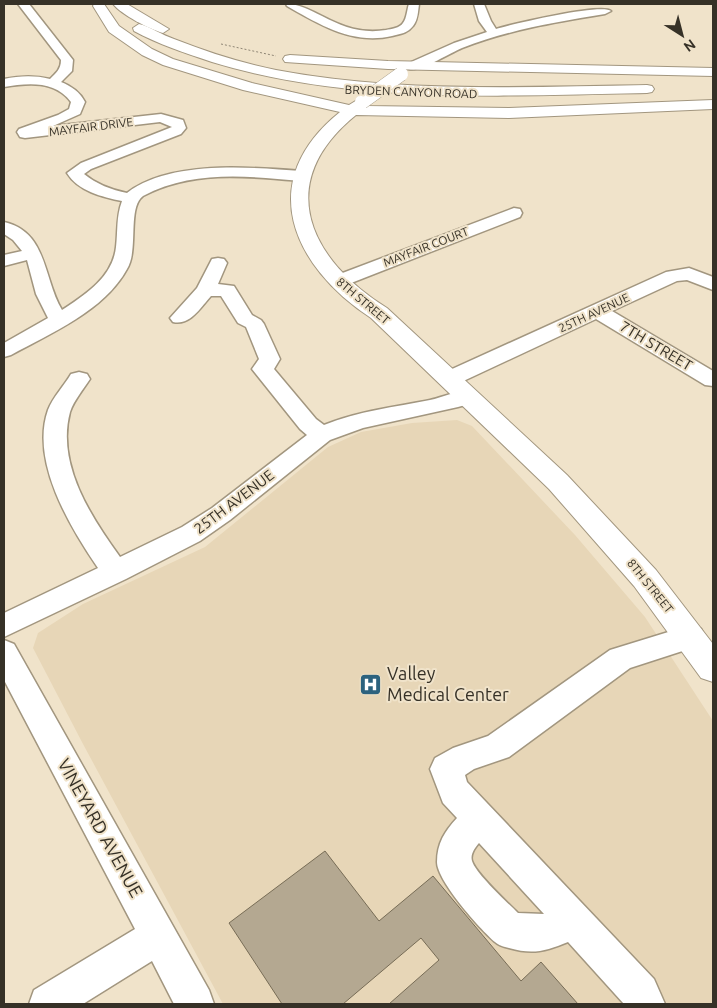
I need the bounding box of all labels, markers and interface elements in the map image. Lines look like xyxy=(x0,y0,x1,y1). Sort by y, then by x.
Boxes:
north arrow xyxy=(657,10,707,60)
text: N xyxy=(681,36,699,55)
street label: BRYDEN CANYON ROAD xyxy=(345,83,477,100)
street label: MAYFAIR DRIVE xyxy=(48,115,134,138)
street label: MAYFAIR COURT xyxy=(381,224,471,269)
street label: 8TH STREET xyxy=(334,275,393,327)
street label: 25TH AVENUE xyxy=(556,290,631,335)
street label: 7TH STREET xyxy=(617,317,696,374)
street label: 25TH AVENUE xyxy=(190,466,277,537)
street label: 8TH STREET xyxy=(625,556,676,615)
place label: Valley Medical Center xyxy=(387,663,509,704)
hospital icon: Valley Medical Center xyxy=(359,672,383,696)
street label: VINEYARD AVENUE xyxy=(54,755,147,900)

